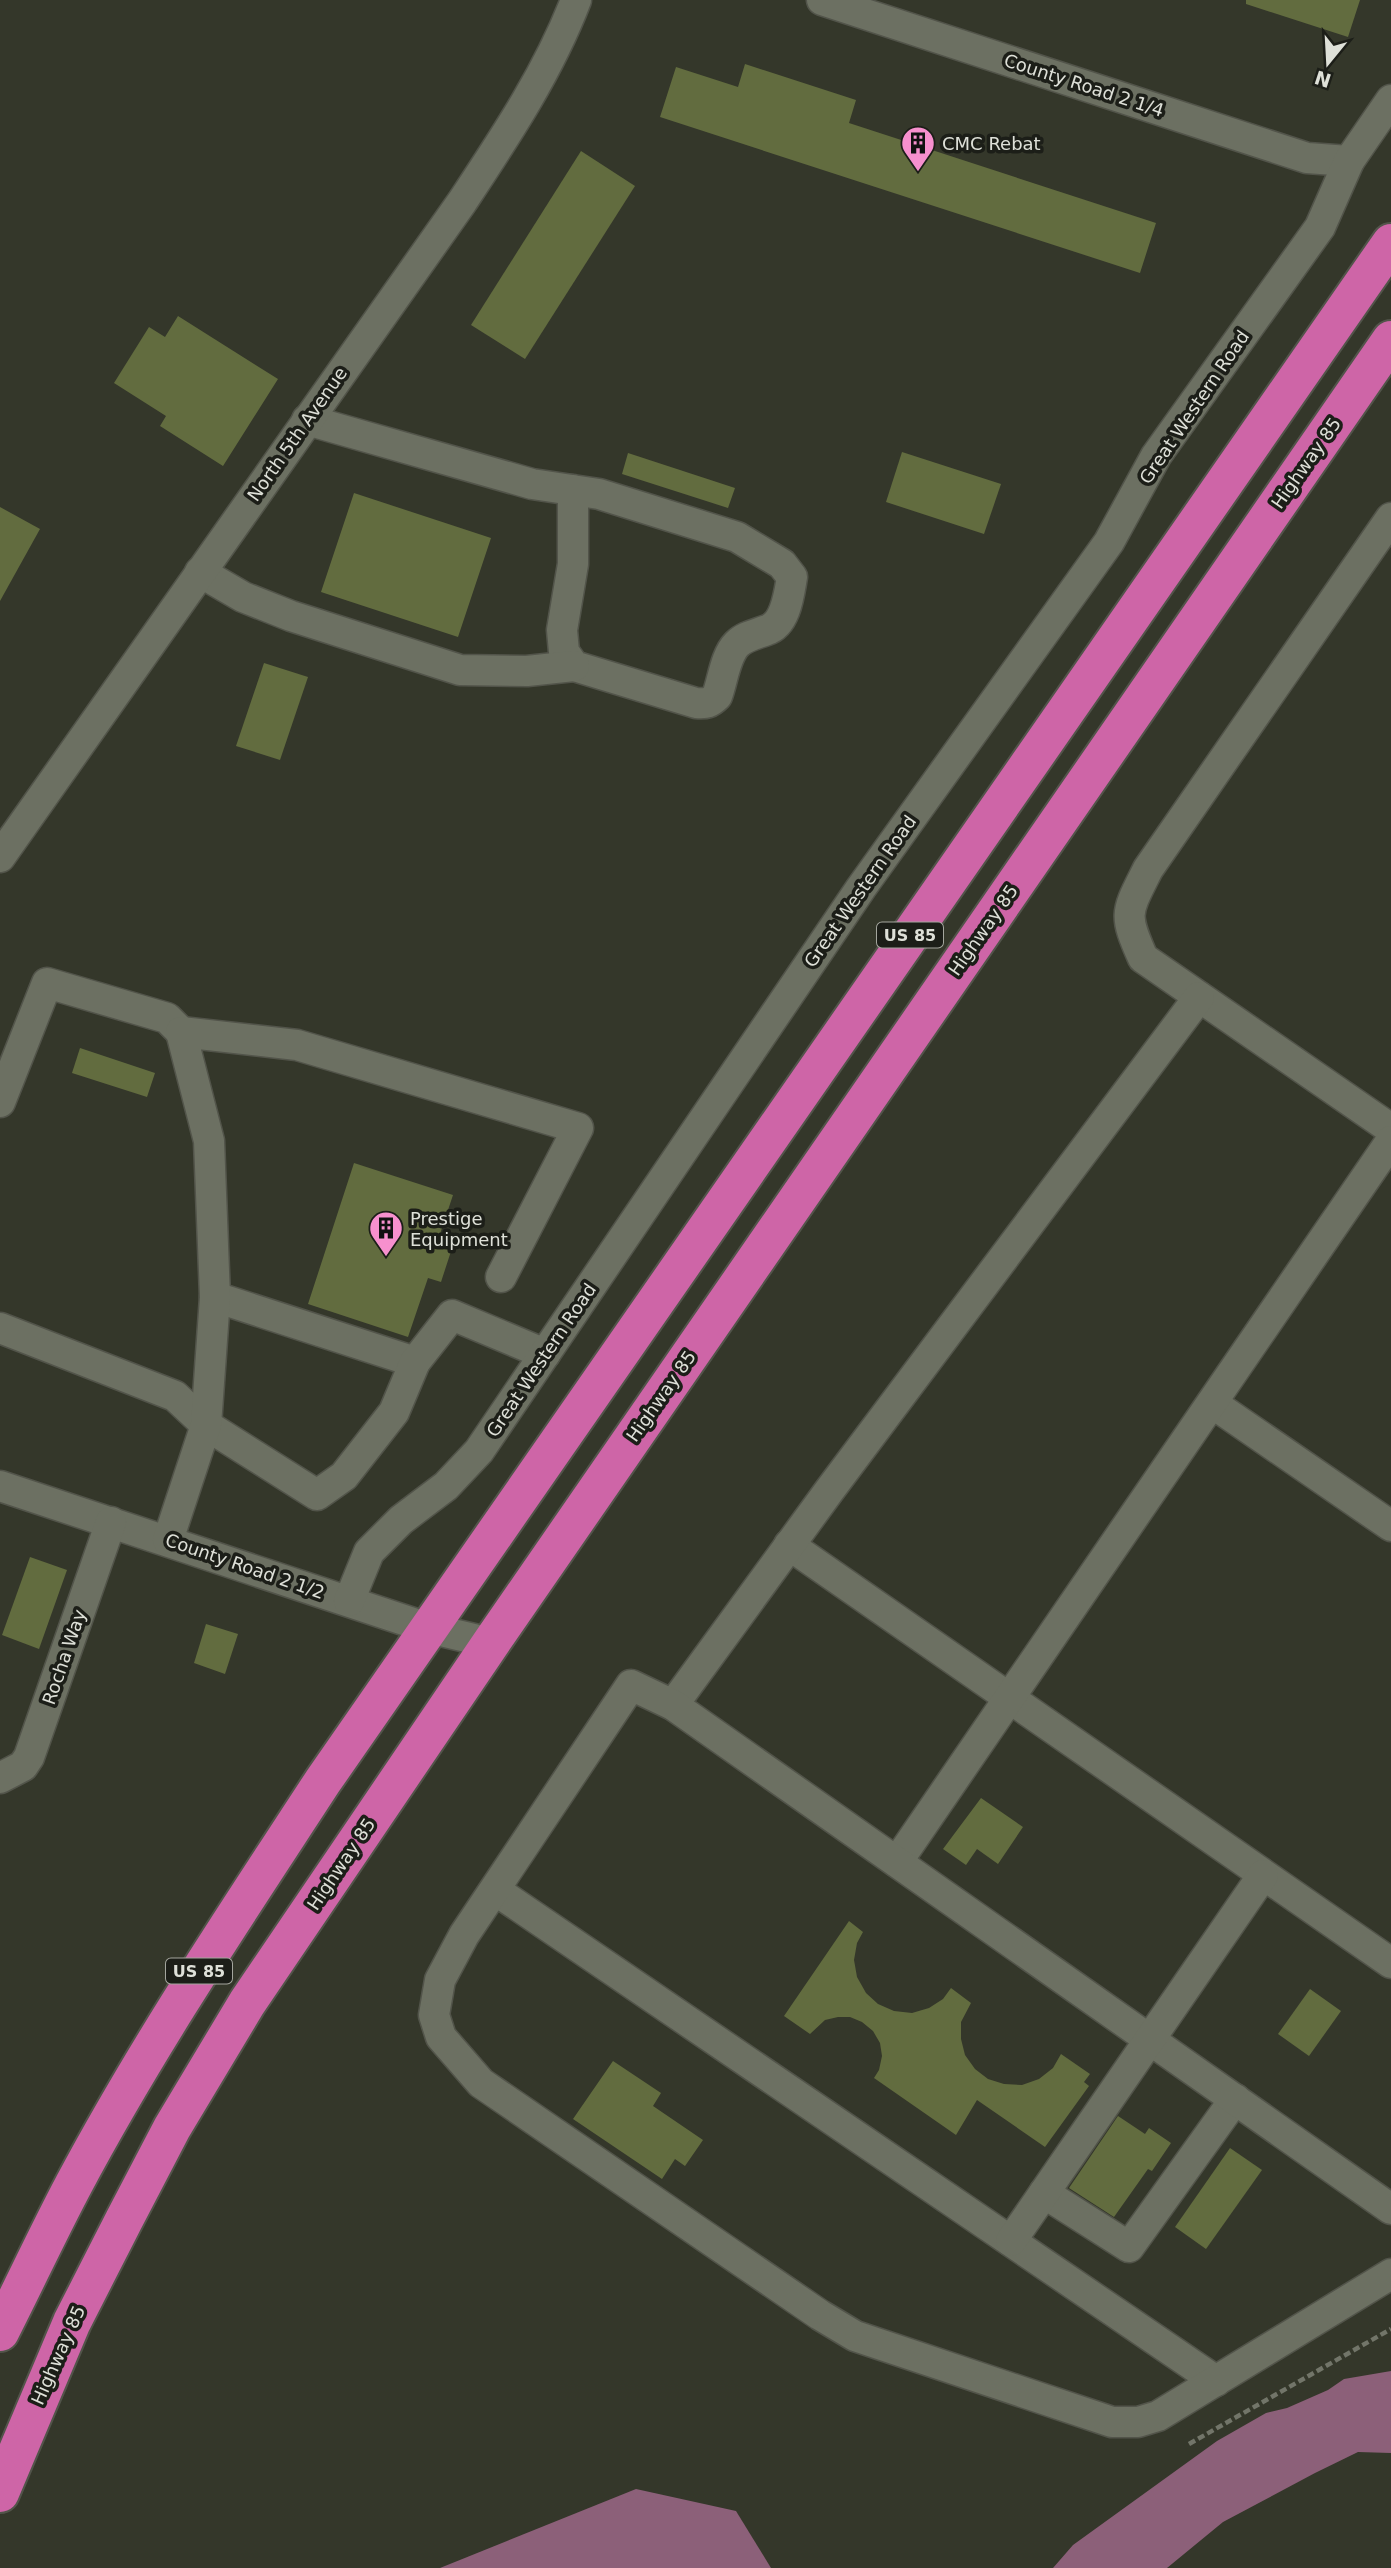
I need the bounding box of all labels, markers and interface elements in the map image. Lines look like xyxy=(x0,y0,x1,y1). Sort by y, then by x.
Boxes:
north arrow xyxy=(1293,28,1363,98)
street label: County Road 2 1/4 xyxy=(1001,49,1167,121)
text: N xyxy=(1312,66,1334,92)
building icon: CMC Rebat xyxy=(899,124,937,173)
place label: CMC Rebat xyxy=(942,133,1041,154)
street label: Great Western Road xyxy=(1135,326,1253,488)
street label: North 5th Avenue xyxy=(243,363,351,505)
street label: Highway 85 xyxy=(1267,413,1345,513)
street label: Great Western Road xyxy=(800,811,920,971)
street label: Highway 85 xyxy=(944,880,1022,980)
road number: US 85 xyxy=(877,923,943,948)
place label: Prestige Equipment xyxy=(410,1208,508,1250)
building icon: Prestige Equipment xyxy=(367,1209,405,1258)
street label: Great Western Road xyxy=(482,1279,600,1441)
street label: Highway 85 xyxy=(622,1346,700,1446)
street label: County Road 2 1/2 xyxy=(163,1529,327,1603)
street label: Rocha Way xyxy=(38,1606,90,1707)
street label: Highway 85 xyxy=(303,1814,379,1914)
road number: US 85 xyxy=(166,1958,232,1983)
street label: Highway 85 xyxy=(27,2302,89,2408)

